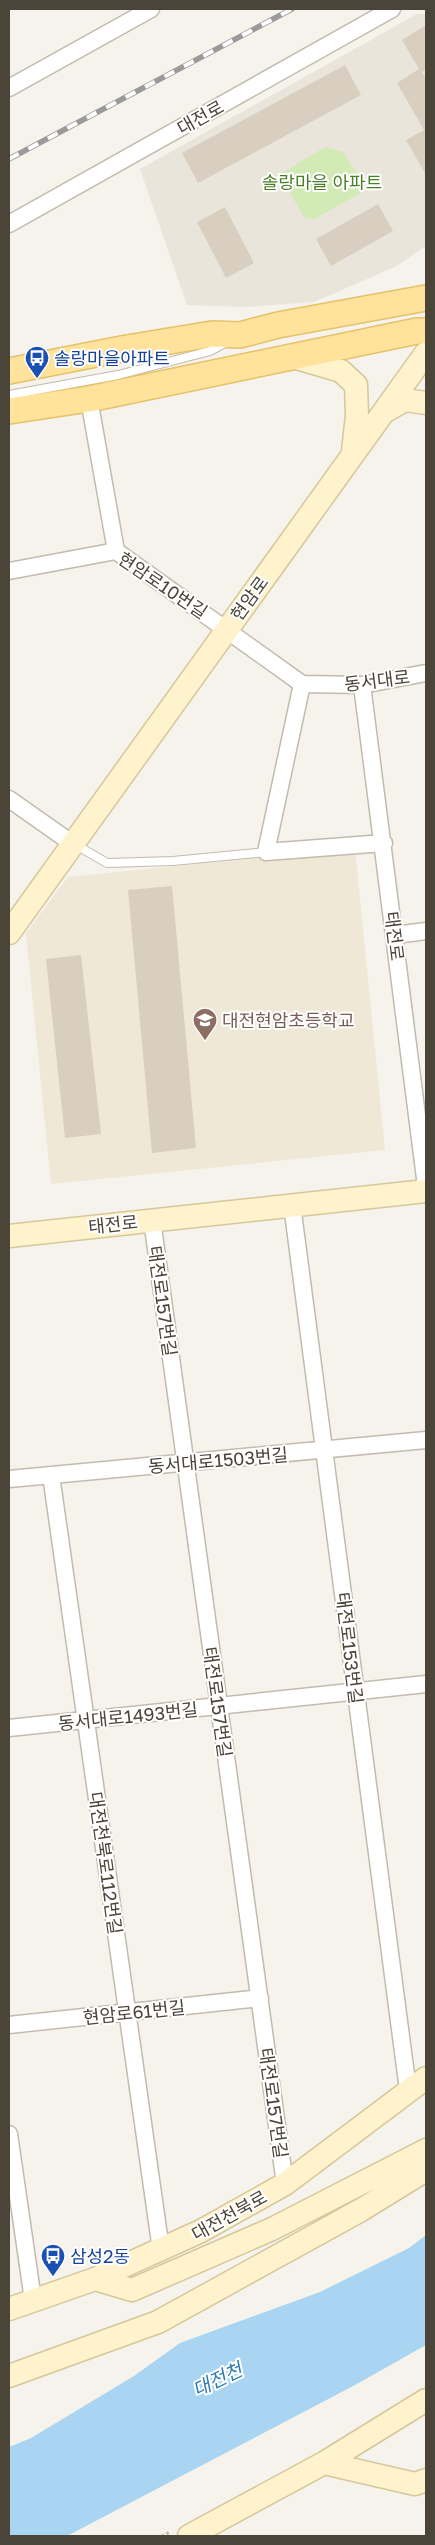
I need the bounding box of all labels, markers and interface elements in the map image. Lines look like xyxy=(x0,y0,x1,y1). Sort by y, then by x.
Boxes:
street label: 대전로 xyxy=(173,95,227,139)
park label: 솔랑마을 아파트 xyxy=(262,171,382,193)
bus stop icon: 솔랑마을아파트 xyxy=(24,345,50,379)
place label: 솔랑마을아파트 xyxy=(54,347,170,369)
street label: 현암로10번길 xyxy=(114,547,212,623)
street label: 현암로 xyxy=(225,571,273,625)
street label: 동서대로 xyxy=(343,665,411,695)
street label: 태전로 xyxy=(381,910,409,962)
school or university icon: 대전현암초등학교 xyxy=(192,1007,218,1041)
place label: 대전현암초등학교 xyxy=(222,1009,354,1031)
street label: 태전로 xyxy=(87,1210,139,1238)
street label: 태전로157번길 xyxy=(144,1244,182,1358)
street label: 동서대로1503번길 xyxy=(147,1443,289,1477)
street label: 태전로153번길 xyxy=(332,1591,368,1705)
street label: 태전로157번길 xyxy=(199,1645,237,1759)
street label: 동서대로1493번길 xyxy=(57,1698,199,1734)
street label: 대전천북로112번길 xyxy=(85,1790,127,1936)
street label: 현암로61번길 xyxy=(82,1996,186,2028)
street label: 태전로157번길 xyxy=(255,2046,293,2160)
street label: 대전천북로 xyxy=(187,2185,271,2245)
bus stop icon: 삼성2동 xyxy=(40,2243,66,2277)
place label: 삼성2동 xyxy=(70,2245,130,2267)
water label: 대전천 xyxy=(188,2357,247,2401)

